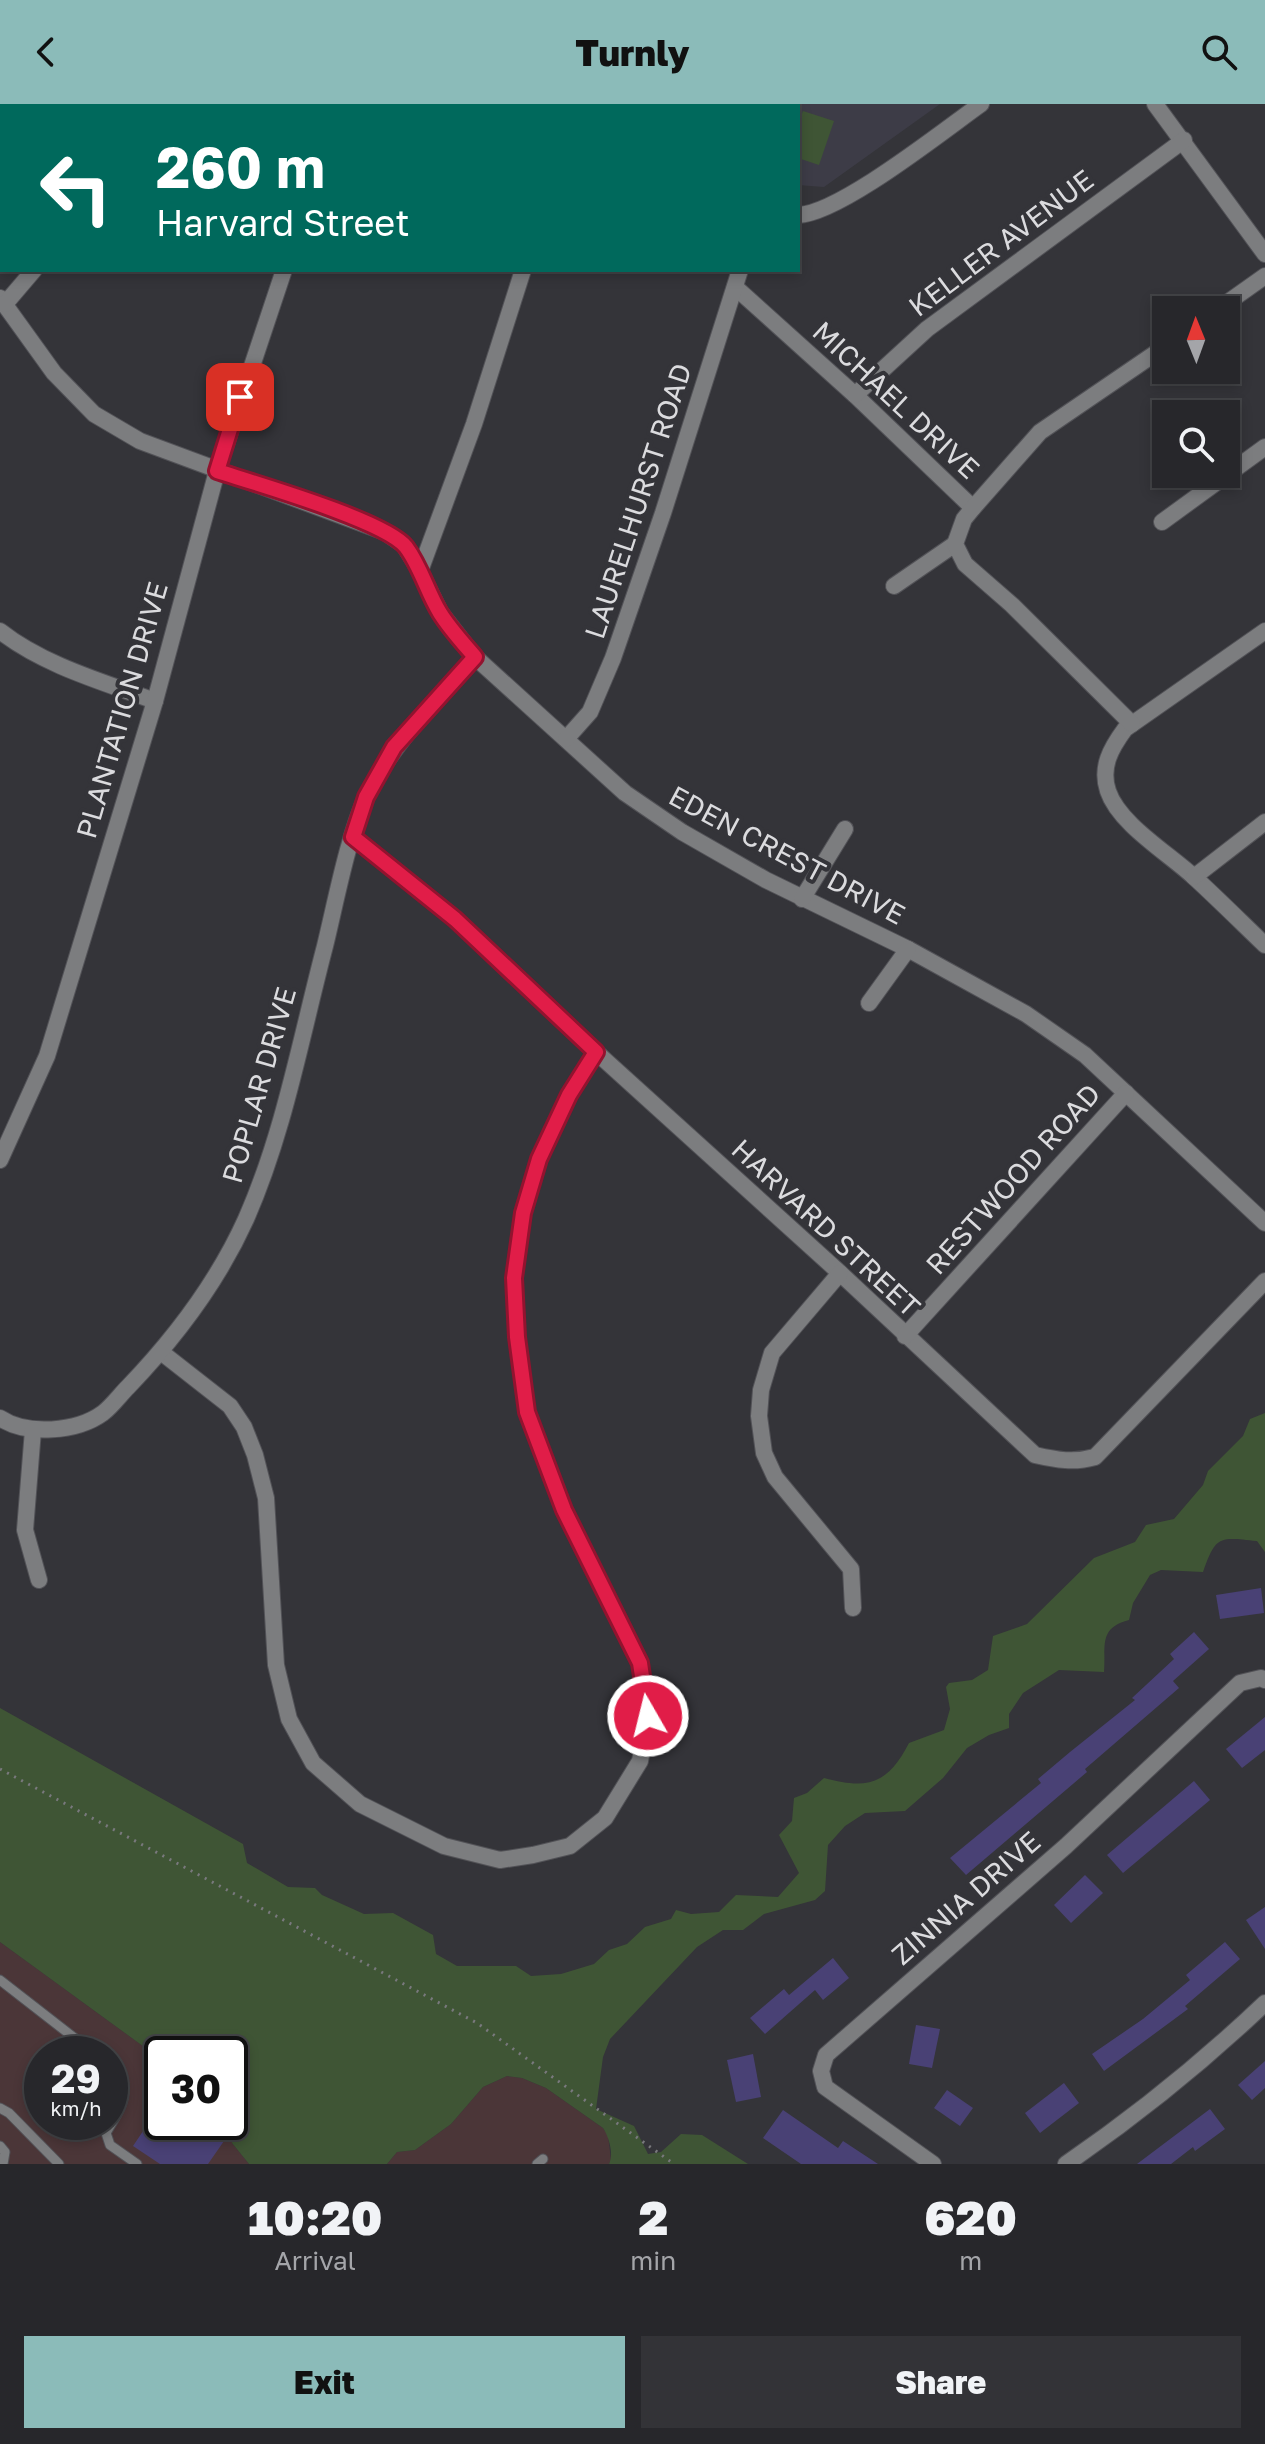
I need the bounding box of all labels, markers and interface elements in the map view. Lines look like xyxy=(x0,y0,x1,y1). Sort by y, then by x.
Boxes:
icon: back xyxy=(24,30,68,74)
icon: search xyxy=(1197,30,1241,74)
text: Turnly xyxy=(575,31,690,74)
text: 260 m xyxy=(156,133,325,200)
icon: left xyxy=(24,136,128,240)
street label: KELLER AVENUE xyxy=(902,163,1099,323)
text: Harvard Street xyxy=(156,201,410,244)
north arrow xyxy=(1152,296,1240,384)
map controls xyxy=(1152,296,1240,488)
street label: MICHAEL DRIVE xyxy=(806,314,986,485)
street label: LAURELHURST ROAD xyxy=(577,359,698,643)
pin xyxy=(206,363,274,431)
icon: arrive xyxy=(218,375,262,419)
button: search xyxy=(1152,400,1240,488)
street label: PLANTATION DRIVE xyxy=(69,578,174,842)
street label: EDEN CREST DRIVE xyxy=(664,778,911,931)
street label: POPLAR DRIVE xyxy=(215,983,302,1187)
street label: RESTWOOD ROAD xyxy=(919,1077,1107,1280)
street label: HARVARD STREET xyxy=(725,1132,927,1323)
position arrow xyxy=(606,1674,690,1758)
street label: ZINNIA DRIVE xyxy=(885,1824,1047,1971)
speed limit sign: 30 xyxy=(144,2036,248,2140)
text: 29 xyxy=(51,2054,101,2102)
text: km/h xyxy=(51,2096,101,2120)
text: 10:20 xyxy=(248,2188,382,2246)
text: 2 xyxy=(638,2188,668,2246)
text: 620 xyxy=(924,2188,1017,2246)
text: Arrival xyxy=(274,2245,356,2276)
text: min xyxy=(630,2245,676,2276)
text: m xyxy=(959,2245,982,2276)
button: Exit xyxy=(24,2336,625,2428)
button: Share xyxy=(641,2336,1241,2428)

